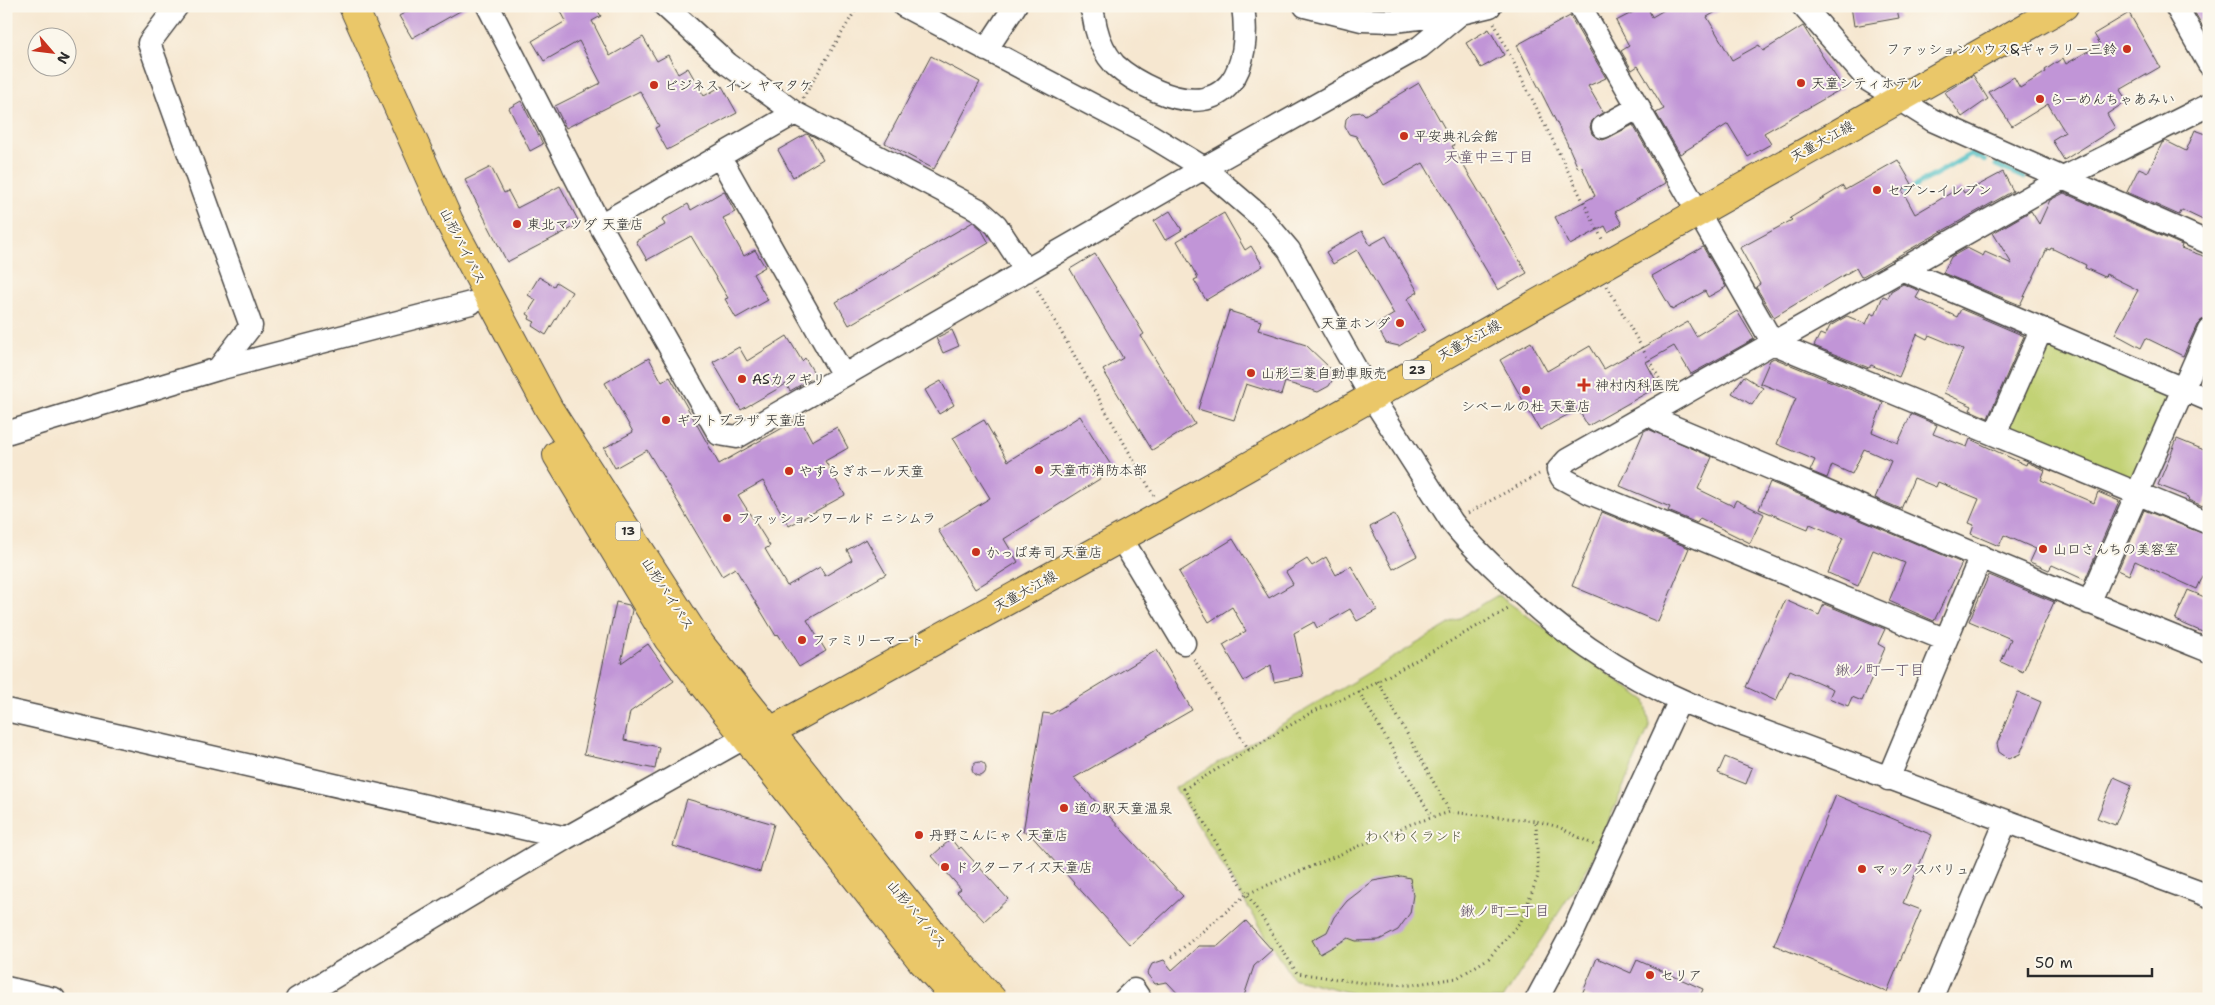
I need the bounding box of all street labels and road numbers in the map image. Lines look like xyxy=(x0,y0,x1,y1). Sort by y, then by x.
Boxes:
street label: 天童大江線 xyxy=(1787,116,1857,166)
street label: 山形バイパス xyxy=(436,205,490,287)
street label: 天童大江線 xyxy=(1434,315,1504,365)
road number: 23 xyxy=(1403,360,1431,380)
road number: 13 xyxy=(616,522,640,540)
street label: 山形バイパス xyxy=(638,554,698,634)
street label: 天童大江線 xyxy=(990,566,1060,616)
street label: 山形バイパス xyxy=(883,876,951,952)

